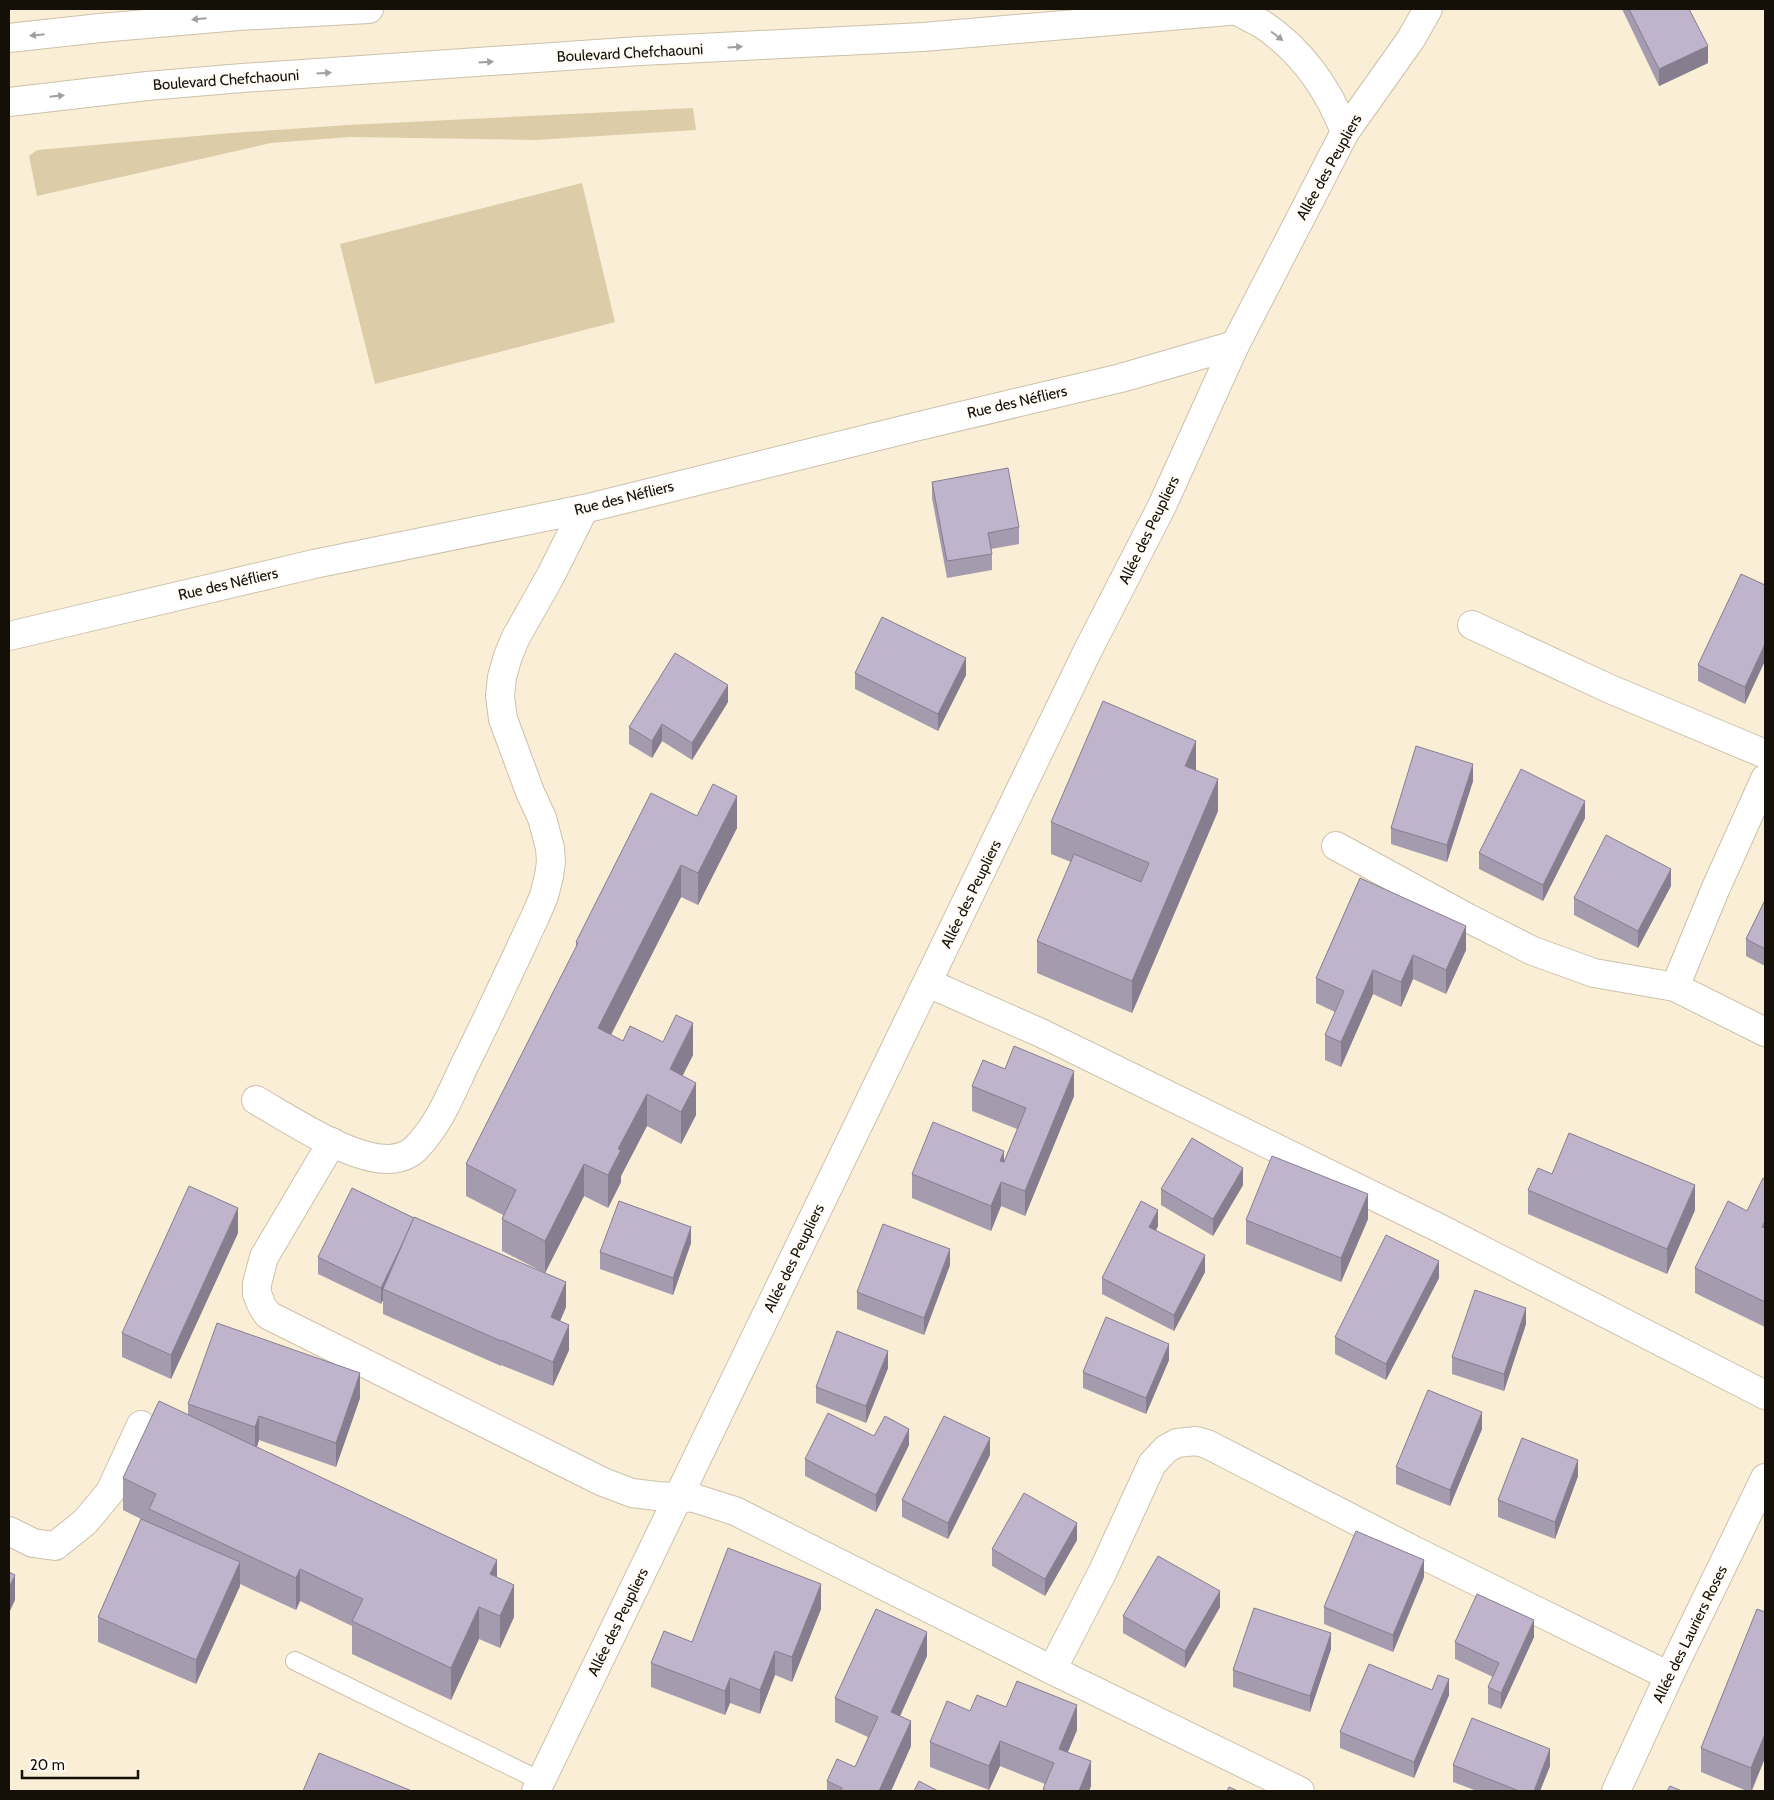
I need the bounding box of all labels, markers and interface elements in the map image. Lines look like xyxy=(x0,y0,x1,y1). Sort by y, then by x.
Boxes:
one-way arrow xyxy=(190,16,206,24)
one-way arrow xyxy=(28,31,44,39)
one-way arrow xyxy=(1270,31,1284,41)
street label: Boulevard Chefchaouni xyxy=(556,40,704,66)
one-way arrow xyxy=(727,43,743,51)
one-way arrow xyxy=(478,58,494,66)
street label: Boulevard Chefchaouni xyxy=(152,66,300,94)
one-way arrow xyxy=(316,69,332,77)
one-way arrow xyxy=(49,92,65,100)
street label: Allée des Peupliers xyxy=(1292,111,1366,223)
street label: Rue des Néfliers xyxy=(965,382,1069,422)
street label: Allée des Peupliers xyxy=(1115,473,1183,587)
street label: Rue des Néfliers xyxy=(572,477,676,519)
street label: Rue des Néfliers xyxy=(176,564,280,604)
street label: Allée des Peupliers xyxy=(937,837,1005,951)
street label: Allée des Peupliers xyxy=(760,1201,828,1315)
street label: Allée des Lauriers Roses xyxy=(1649,1563,1731,1705)
street label: Allée des Peupliers xyxy=(584,1565,652,1679)
scale bar xyxy=(22,1748,139,1780)
text: 20 m xyxy=(30,1756,65,1774)

